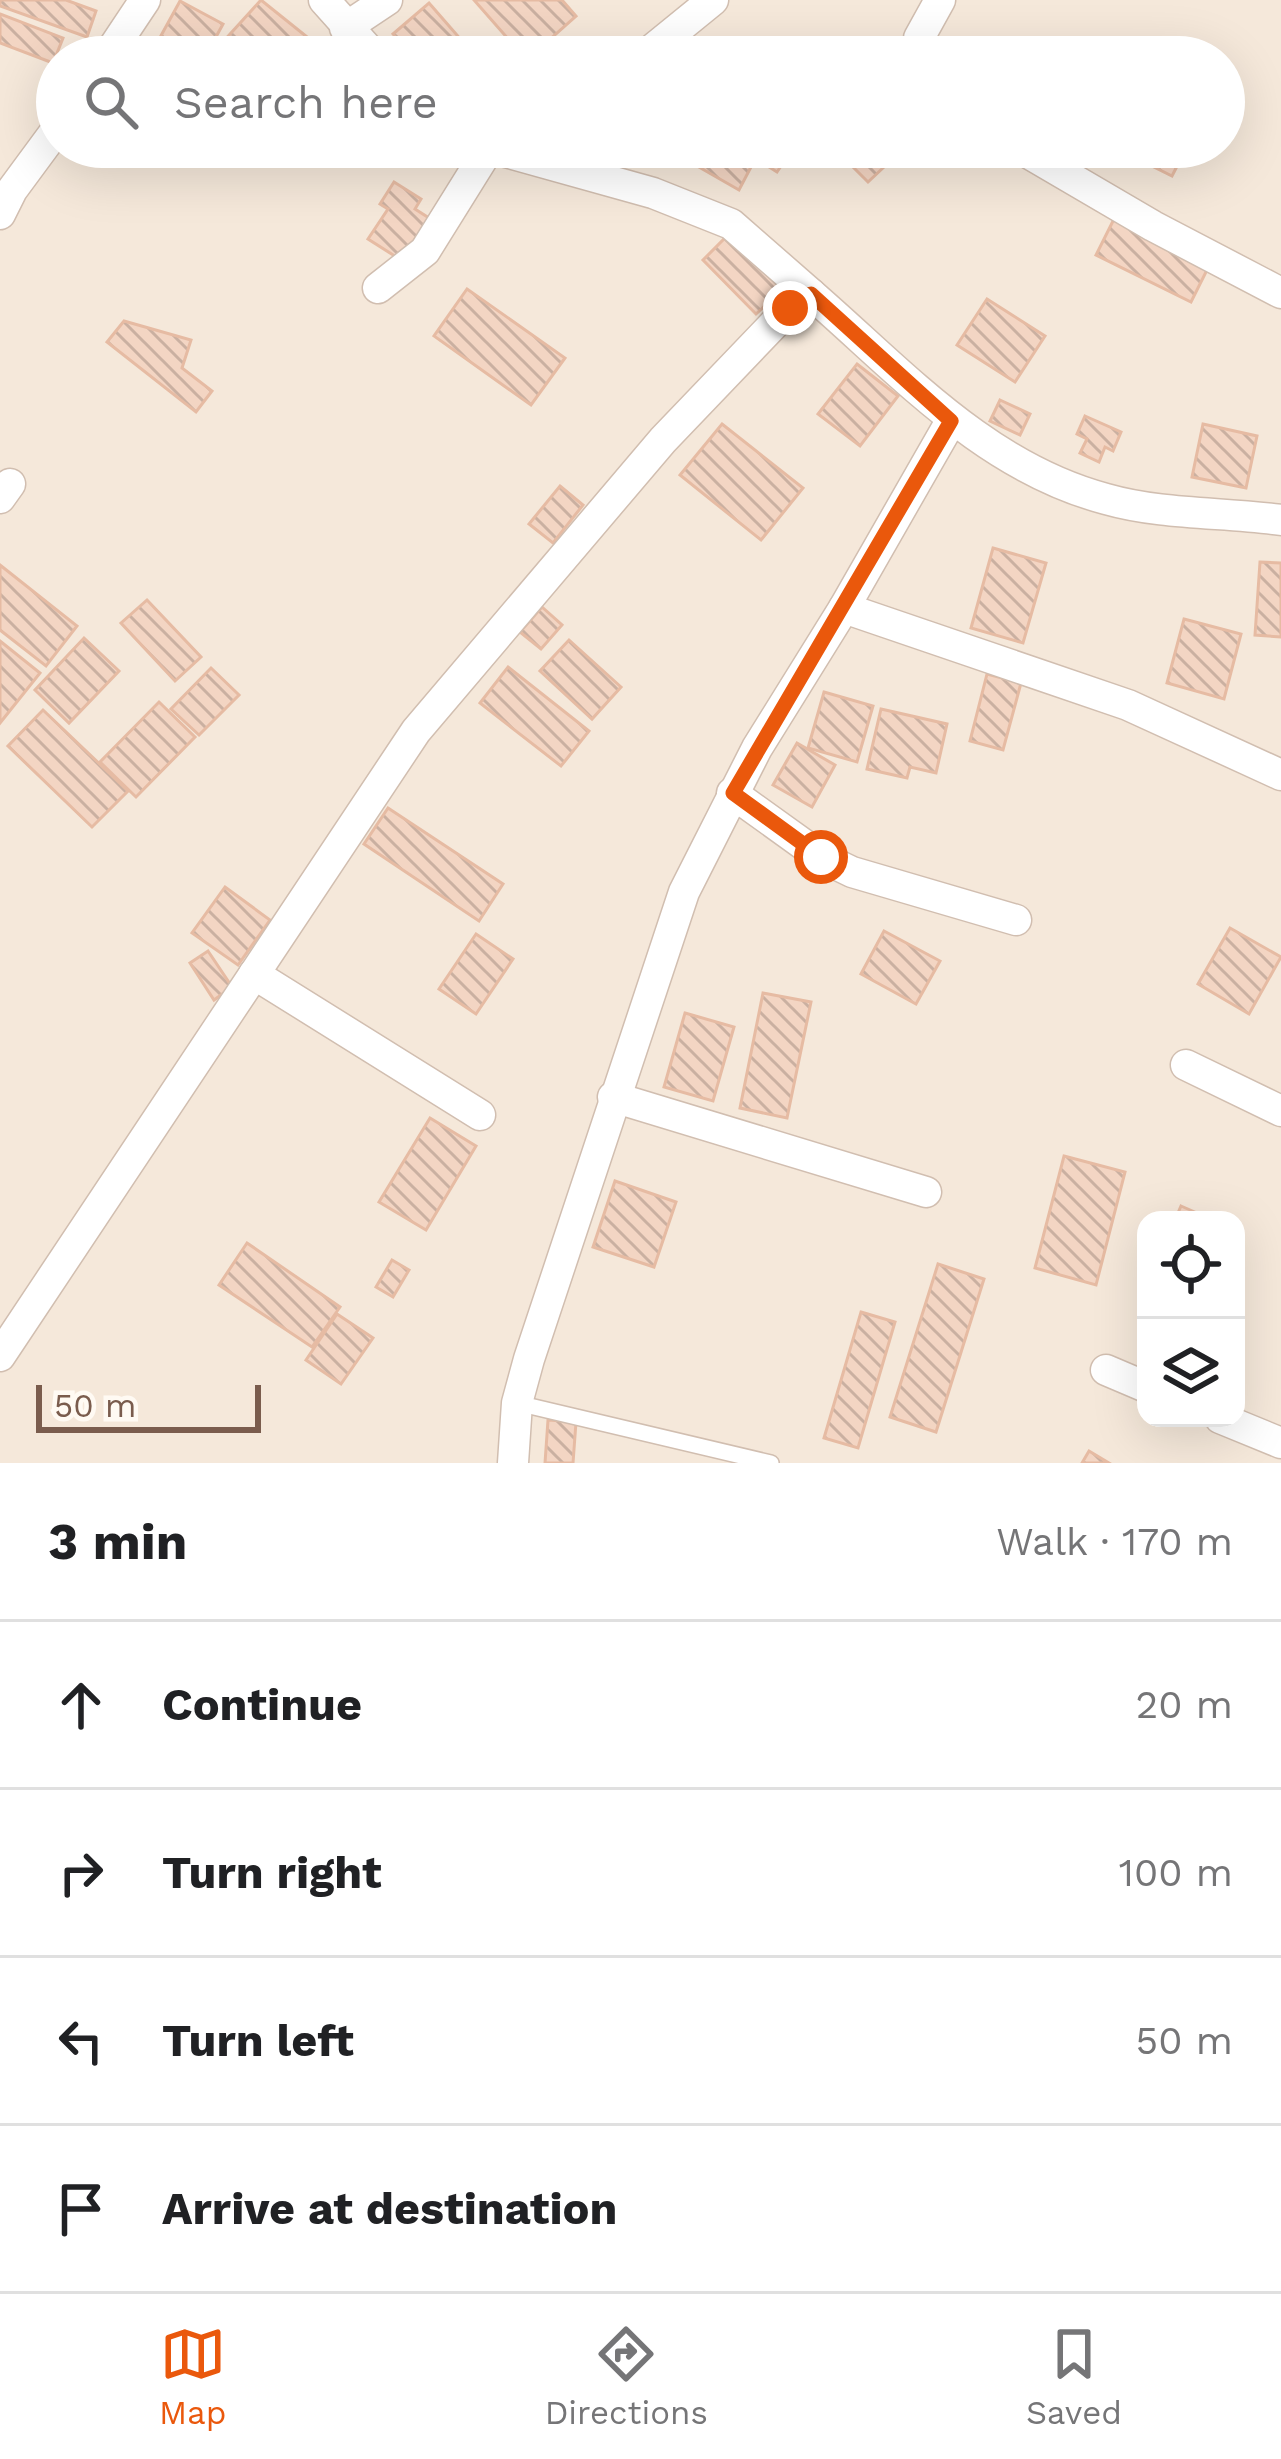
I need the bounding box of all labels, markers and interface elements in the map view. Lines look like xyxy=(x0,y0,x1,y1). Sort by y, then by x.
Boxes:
search box xyxy=(36,36,1245,168)
icon: search xyxy=(78,69,144,135)
text: Search here xyxy=(174,76,438,129)
route end xyxy=(763,281,817,335)
route start xyxy=(794,830,848,884)
map controls xyxy=(1137,1211,1245,1427)
button: locate xyxy=(1137,1211,1245,1319)
button: layers xyxy=(1137,1319,1245,1427)
scale bar xyxy=(36,1379,261,1432)
text: 50 m xyxy=(54,1386,136,1425)
text: 3 min xyxy=(48,1512,187,1571)
text: Walk · 170 m xyxy=(996,1519,1233,1564)
icon: ahead xyxy=(48,1672,114,1738)
text: Continue xyxy=(162,1678,362,1731)
text: 20 m xyxy=(1136,1682,1233,1727)
icon: right xyxy=(48,1840,114,1906)
text: Turn right xyxy=(162,1846,382,1899)
text: 100 m xyxy=(1119,1850,1233,1895)
icon: left xyxy=(48,2008,114,2074)
text: Turn left xyxy=(162,2014,354,2067)
text: 50 m xyxy=(1136,2018,1233,2063)
icon: arrive xyxy=(48,2176,114,2242)
text: Arrive at destination xyxy=(162,2182,617,2235)
tab: Map xyxy=(159,2321,226,2432)
tab: Directions xyxy=(545,2321,708,2432)
tab: Saved xyxy=(1026,2321,1122,2432)

